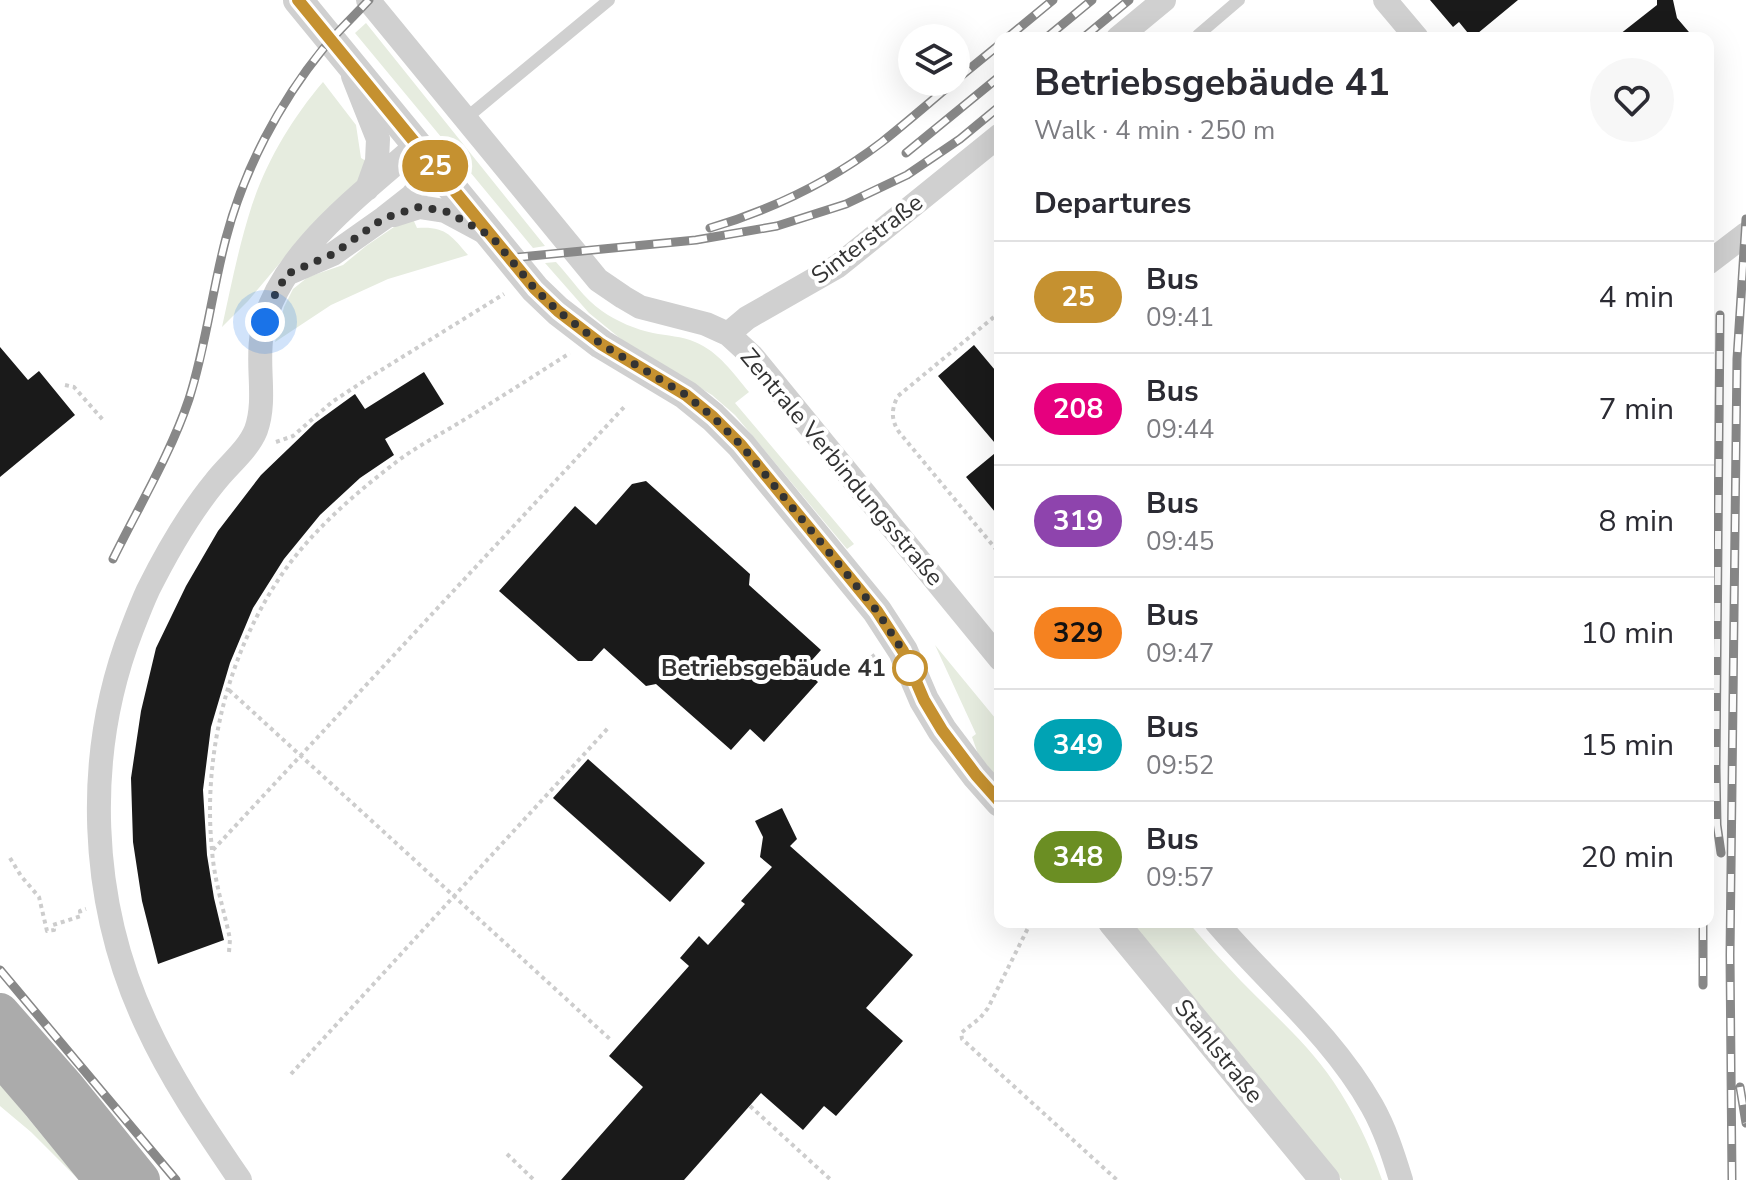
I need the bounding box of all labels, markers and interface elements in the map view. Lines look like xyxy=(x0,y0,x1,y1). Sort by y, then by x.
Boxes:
map controls xyxy=(898,24,970,96)
button: layers xyxy=(898,24,970,96)
text: Betriebsgebäude 41 xyxy=(1034,57,1390,108)
button: heart xyxy=(1590,58,1674,142)
text: Walk · 4 min · 250 m xyxy=(1034,113,1275,148)
line badge: 25 xyxy=(399,140,471,192)
text: 25 xyxy=(418,147,452,185)
text: Departures xyxy=(1034,183,1191,224)
street label: Sinterstraße xyxy=(805,186,929,292)
text: Bus xyxy=(1146,259,1199,300)
text: 4 min xyxy=(1599,277,1674,318)
text: 25 xyxy=(1061,278,1095,316)
text: 09:41 xyxy=(1146,300,1214,335)
your location xyxy=(245,302,285,342)
street label: Zentrale Verbindungsstraße xyxy=(733,342,951,592)
text: Bus xyxy=(1146,371,1199,412)
text: 7 min xyxy=(1599,389,1674,430)
text: 208 xyxy=(1053,390,1103,428)
text: 09:44 xyxy=(1146,412,1214,447)
text: Bus xyxy=(1146,483,1199,524)
text: 8 min xyxy=(1599,501,1674,542)
text: 319 xyxy=(1053,502,1103,540)
text: 09:45 xyxy=(1146,524,1214,559)
text: Bus xyxy=(1146,595,1199,636)
text: 10 min xyxy=(1581,613,1674,654)
text: 329 xyxy=(1053,614,1103,652)
text: 09:47 xyxy=(1146,636,1214,671)
marker: Betriebsgebäude 41 xyxy=(893,651,927,685)
place label: Betriebsgebäude 41 xyxy=(661,652,886,684)
text: Bus xyxy=(1146,707,1199,748)
text: 15 min xyxy=(1581,725,1674,766)
text: 349 xyxy=(1053,726,1103,764)
text: 09:52 xyxy=(1146,748,1214,783)
text: Bus xyxy=(1146,819,1199,860)
text: 20 min xyxy=(1581,837,1674,878)
text: 348 xyxy=(1053,838,1103,876)
text: 09:57 xyxy=(1146,860,1214,895)
street label: Stahlstraße xyxy=(1167,992,1271,1110)

